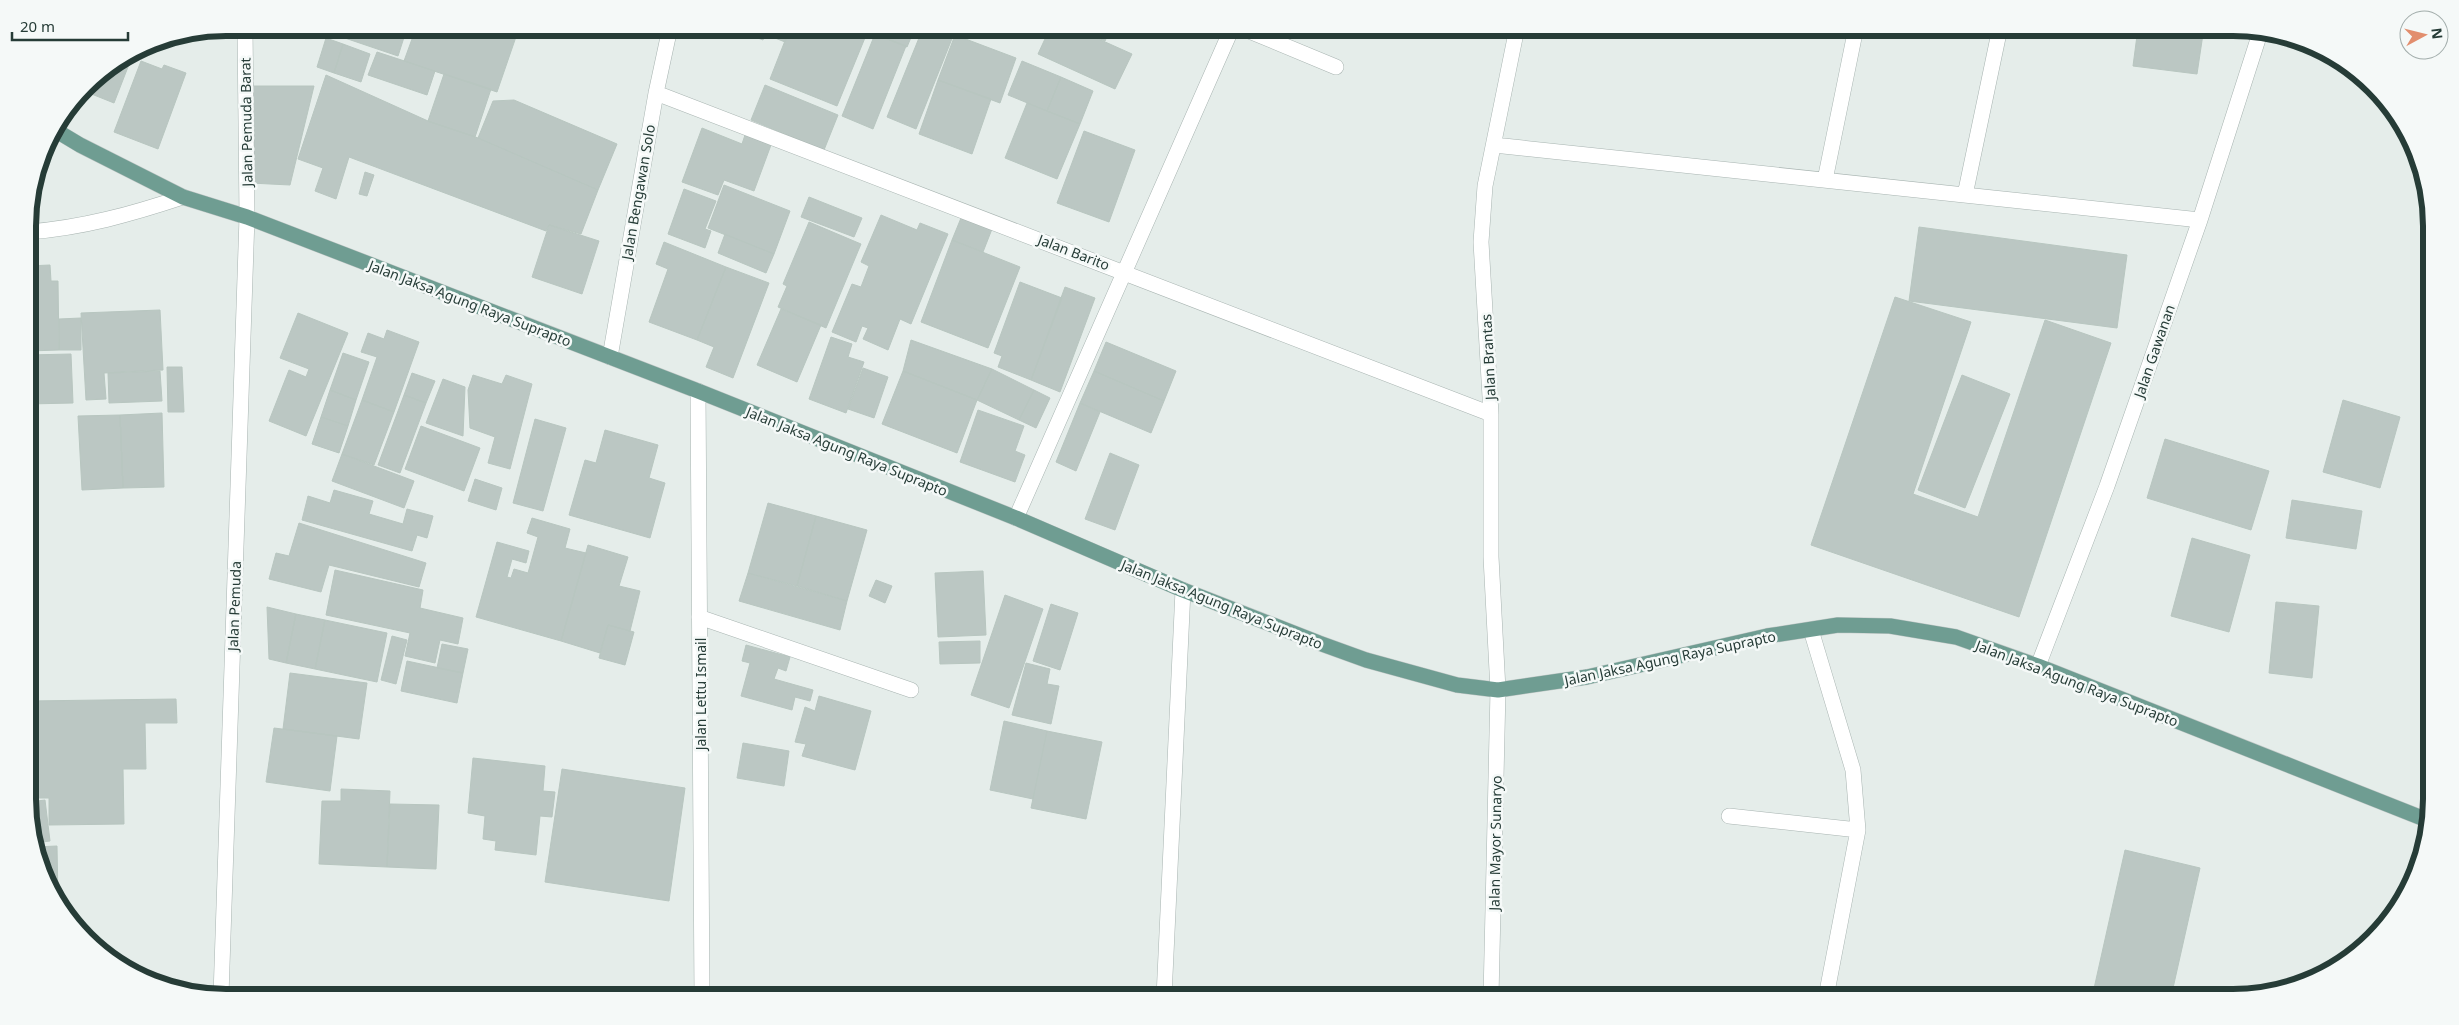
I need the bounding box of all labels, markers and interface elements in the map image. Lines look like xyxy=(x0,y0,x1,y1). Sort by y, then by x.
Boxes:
scale bar xyxy=(12,10,129,42)
north arrow xyxy=(2399,10,2449,60)
text: 20 m xyxy=(20,16,55,36)
text: N xyxy=(2427,27,2448,40)
street label: Jalan Pemuda Barat xyxy=(235,57,257,189)
street label: Jalan Bengawan Solo xyxy=(616,123,659,263)
street label: Jalan Barito xyxy=(1034,229,1113,274)
street label: Jalan Jaksa Agung Raya Suprapto xyxy=(364,255,574,350)
street label: Jalan Gawanan xyxy=(2128,302,2179,402)
street label: Jalan Brantas xyxy=(1476,313,1500,403)
street label: Jalan Jaksa Agung Raya Suprapto xyxy=(742,401,950,500)
street label: Jalan Jaksa Agung Raya Suprapto xyxy=(1117,554,1325,653)
street label: Jalan Pemuda xyxy=(223,561,245,653)
street label: Jalan Jaksa Agung Raya Suprapto xyxy=(1561,626,1777,690)
street label: Jalan Jaksa Agung Raya Suprapto xyxy=(1971,635,2181,730)
street label: Jalan Lettu Ismail xyxy=(691,638,710,752)
street label: Jalan Mayor Sunaryo xyxy=(1484,775,1506,913)

